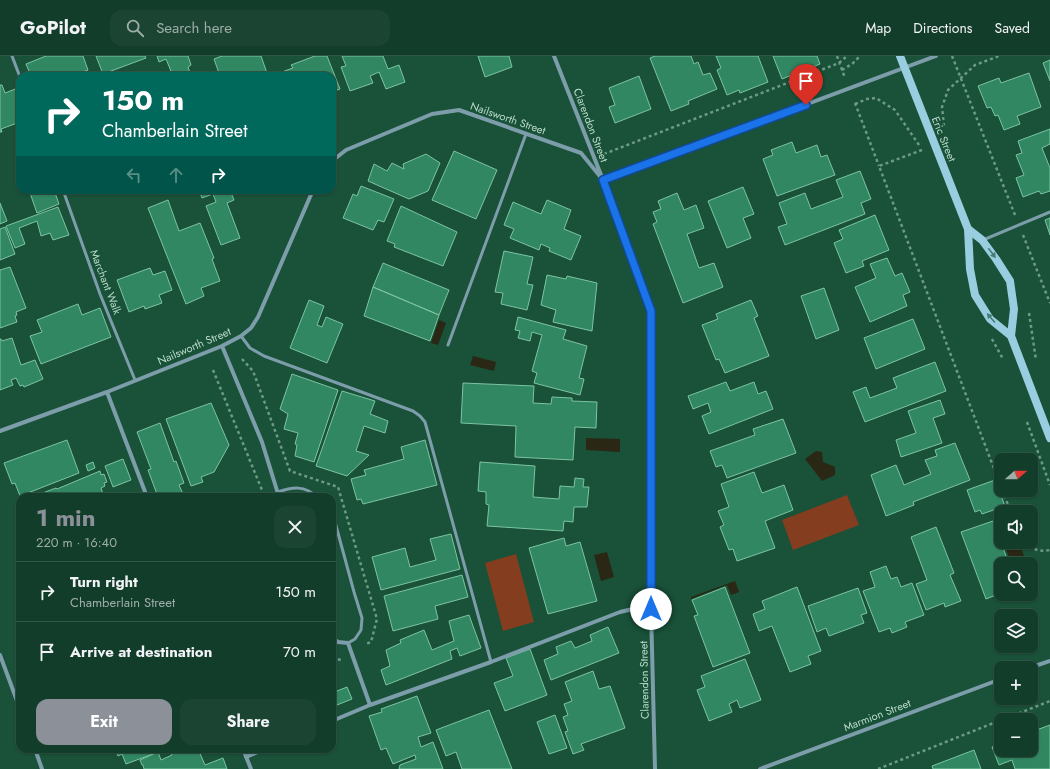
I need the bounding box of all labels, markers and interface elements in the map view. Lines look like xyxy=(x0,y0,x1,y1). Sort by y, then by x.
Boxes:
search box xyxy=(110,10,390,46)
text: GoPilot xyxy=(20,14,86,41)
icon: search xyxy=(124,17,146,39)
text: Search here xyxy=(156,17,232,39)
text: Map xyxy=(865,18,891,38)
text: Directions xyxy=(913,18,973,38)
text: Saved xyxy=(995,18,1030,38)
pin xyxy=(789,64,823,105)
icon: arrive xyxy=(795,70,817,92)
text: 150 m xyxy=(102,80,184,121)
street label: Clarendon Street xyxy=(570,86,613,165)
icon: right xyxy=(36,88,88,140)
street label: Nailsworth Street xyxy=(468,98,548,138)
street label: Eric Street xyxy=(928,114,960,164)
text: Chamberlain Street xyxy=(102,118,247,144)
icon: left xyxy=(123,164,145,186)
icon: ahead xyxy=(165,164,187,186)
icon: right xyxy=(207,164,229,186)
street label: Marchant Walk xyxy=(86,247,126,317)
one-way arrow xyxy=(988,248,996,259)
one-way arrow xyxy=(986,312,995,323)
street label: Nailsworth Street xyxy=(155,323,234,369)
north arrow xyxy=(994,453,1038,497)
map controls xyxy=(994,453,1038,757)
text: 1 min xyxy=(36,500,96,535)
button: sound xyxy=(994,505,1038,549)
button: close xyxy=(274,506,316,548)
text: 220 m · 16:40 xyxy=(36,533,117,552)
button: search xyxy=(994,557,1038,601)
text: Turn right xyxy=(70,571,138,593)
icon: right xyxy=(36,581,58,603)
text: 150 m xyxy=(276,581,316,603)
position arrow xyxy=(630,588,672,630)
text: Chamberlain Street xyxy=(70,593,175,612)
button: layers xyxy=(994,609,1038,653)
icon: arrive xyxy=(36,641,58,663)
text: Arrive at destination xyxy=(70,641,212,663)
text: 70 m xyxy=(283,641,316,663)
street label: Clarendon Street xyxy=(635,641,653,719)
button: + xyxy=(994,661,1038,705)
street label: Marmion Street xyxy=(841,695,913,735)
button: Exit xyxy=(36,699,172,745)
button: Share xyxy=(180,699,316,745)
button: − xyxy=(994,713,1038,757)

